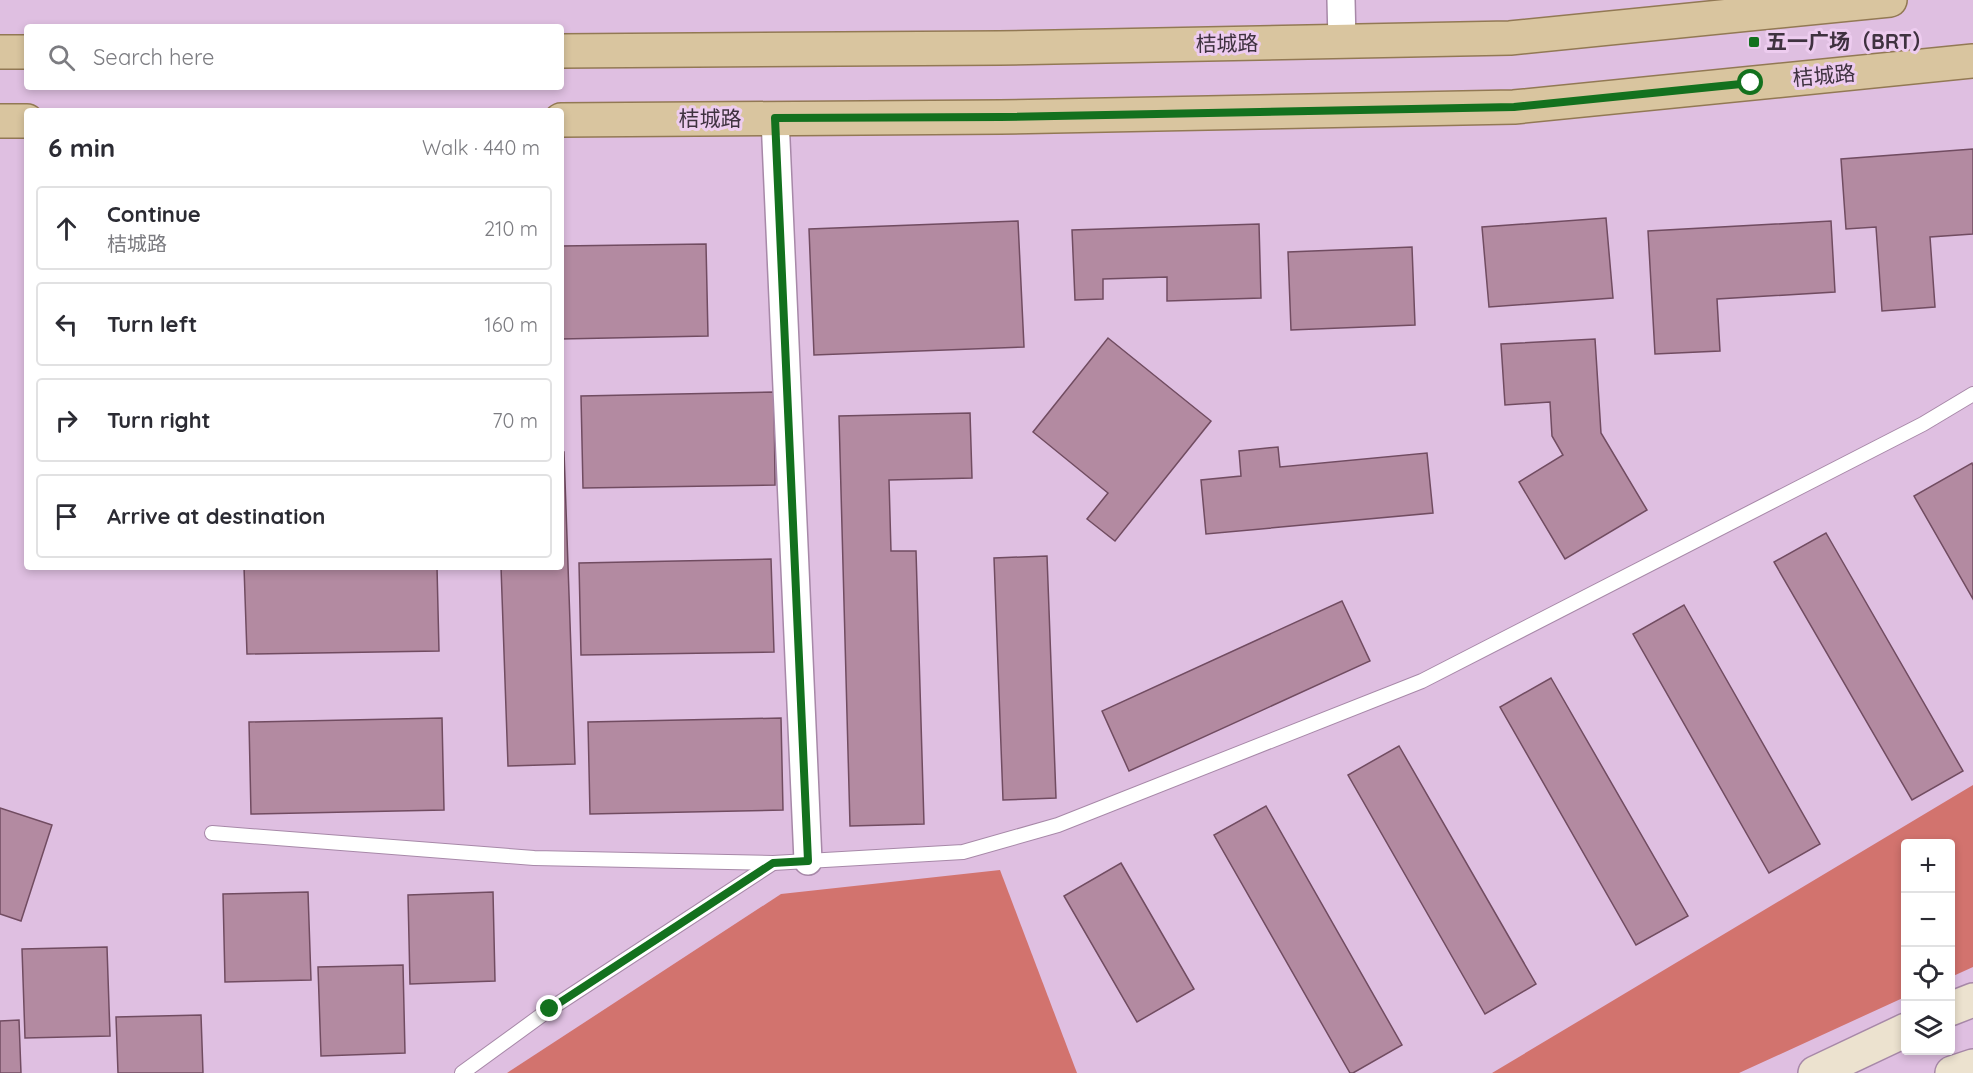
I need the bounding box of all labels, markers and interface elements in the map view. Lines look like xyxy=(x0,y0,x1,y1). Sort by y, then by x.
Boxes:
search box xyxy=(24,24,564,90)
place label: 五一广场（BRT） xyxy=(1766,28,1933,54)
street label: 桔城路 xyxy=(1195,29,1259,57)
marker: 五一广场（BRT） xyxy=(1747,35,1761,49)
icon: search xyxy=(45,41,78,74)
text: Search here xyxy=(93,43,214,71)
street label: 桔城路 xyxy=(1791,59,1856,91)
route start xyxy=(1737,69,1763,95)
street label: 桔城路 xyxy=(679,105,742,131)
text: 6 min xyxy=(48,131,115,164)
text: Walk · 440 m xyxy=(422,135,540,160)
text: Continue xyxy=(107,200,201,228)
icon: ahead xyxy=(50,212,83,245)
text: 210 m xyxy=(484,216,538,241)
text: 桔城路 xyxy=(107,231,167,256)
icon: left xyxy=(50,308,83,341)
text: Turn left xyxy=(107,310,197,338)
text: 160 m xyxy=(484,312,538,337)
icon: right xyxy=(50,404,83,437)
text: Turn right xyxy=(107,406,211,434)
text: 70 m xyxy=(492,408,538,433)
icon: arrive xyxy=(50,500,83,533)
text: Arrive at destination xyxy=(107,502,325,530)
map controls xyxy=(1901,839,1955,1055)
button: + xyxy=(1901,839,1955,893)
button: − xyxy=(1901,893,1955,947)
button: locate xyxy=(1901,947,1955,1001)
route end xyxy=(536,995,562,1021)
button: layers xyxy=(1901,1001,1955,1055)

